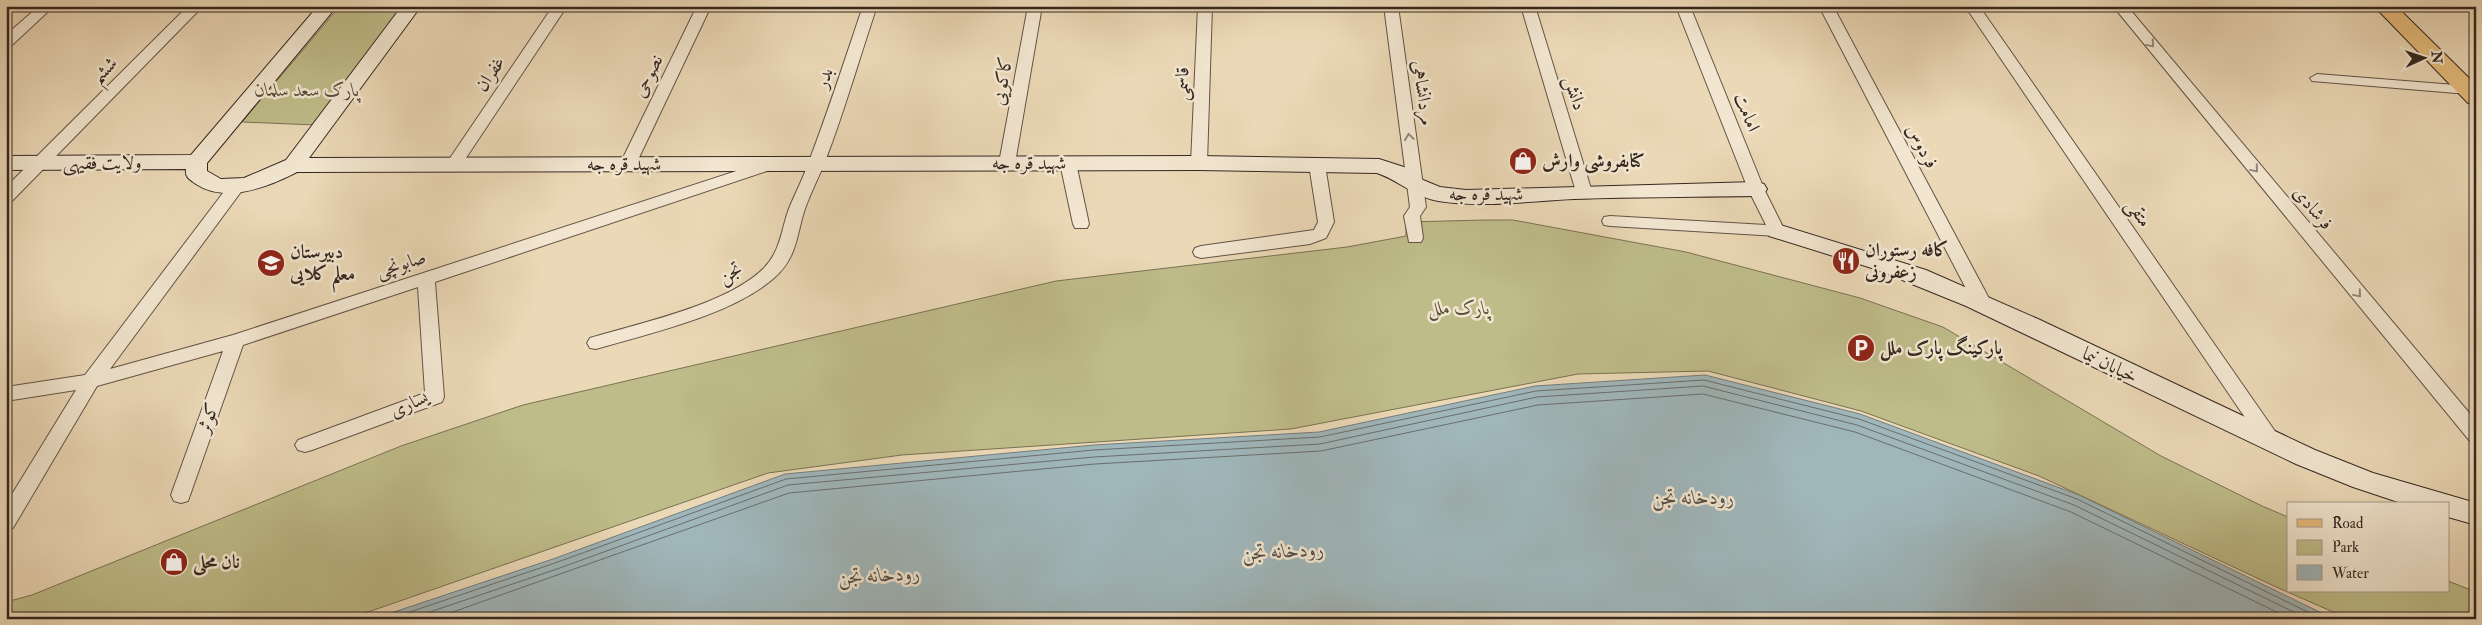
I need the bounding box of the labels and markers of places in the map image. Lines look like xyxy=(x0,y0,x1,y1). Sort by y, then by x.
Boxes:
shop icon: کتابفروشی وارش xyxy=(1508,146,1538,176)
place label: کتابفروشی وارش xyxy=(1542,149,1645,174)
place label: کافه رستوران زعفرونی xyxy=(1864,238,1949,284)
place label: دبیرستان معلم کلایی xyxy=(289,240,355,293)
restaurant icon: کافه رستوران زعفرونی xyxy=(1831,246,1861,276)
school or university icon: دبیرستان معلم کلایی xyxy=(256,248,286,278)
parking icon: پارکینگ پارک ملل xyxy=(1846,333,1876,363)
place label: پارکینگ پارک ملل xyxy=(1880,335,2003,362)
shop icon: نان محلی xyxy=(159,547,189,577)
place label: نان محلی xyxy=(192,550,240,577)

